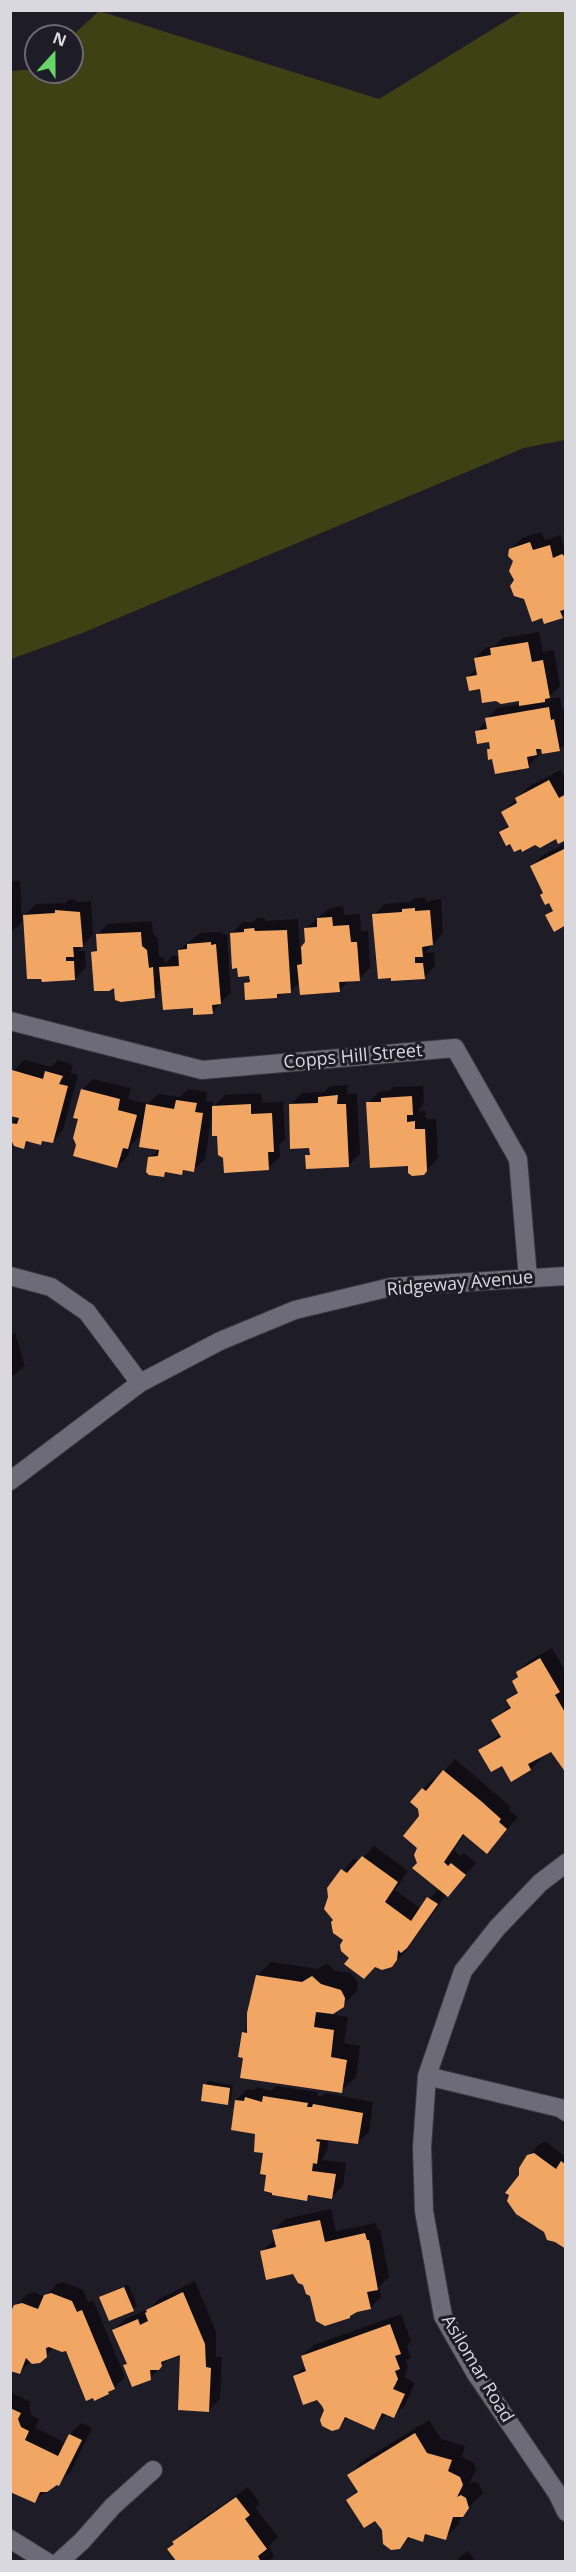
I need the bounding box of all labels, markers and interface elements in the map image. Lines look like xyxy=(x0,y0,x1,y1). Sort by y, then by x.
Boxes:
north arrow xyxy=(24,24,84,84)
text: N xyxy=(50,26,70,52)
street label: Copps Hill Street xyxy=(283,1040,423,1074)
street label: Ridgeway Avenue xyxy=(386,1267,534,1301)
street label: Asilomar Road xyxy=(436,2311,518,2427)

